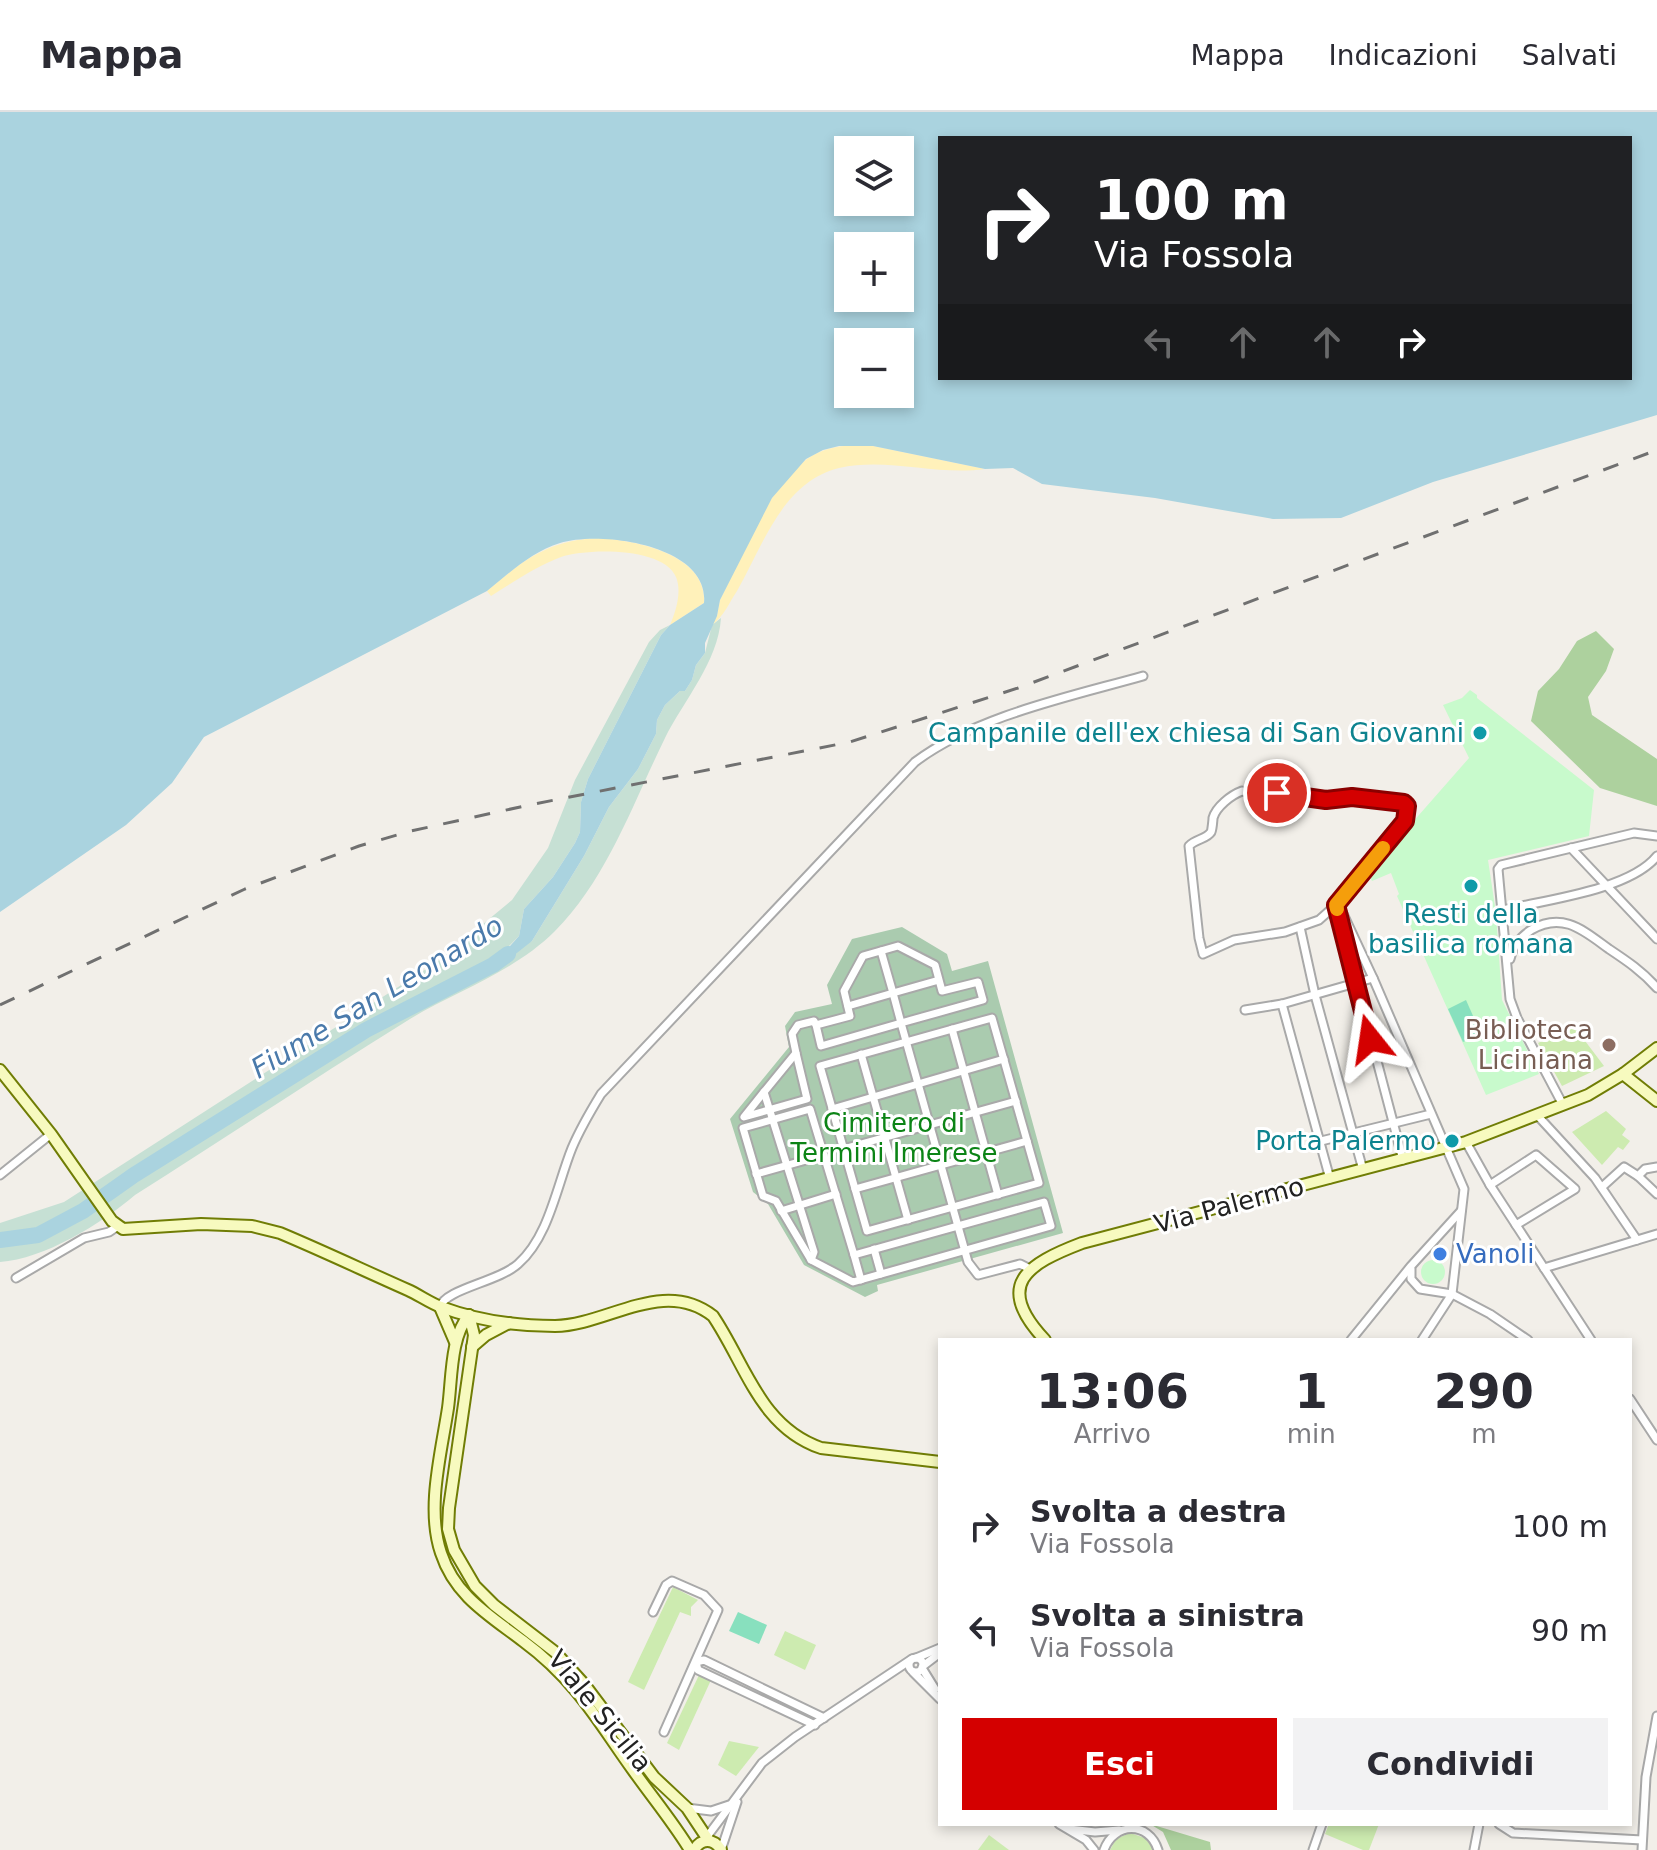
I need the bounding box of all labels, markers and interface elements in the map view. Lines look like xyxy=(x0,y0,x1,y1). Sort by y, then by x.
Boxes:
text: Mappa xyxy=(40,33,184,77)
text: Mappa xyxy=(1191,39,1285,72)
text: Indicazioni xyxy=(1329,39,1478,72)
text: Salvati xyxy=(1522,39,1617,72)
map controls xyxy=(834,136,914,408)
button: layers xyxy=(834,136,914,216)
text: 100 m xyxy=(1094,167,1289,232)
icon: right xyxy=(962,168,1066,272)
button: + xyxy=(834,232,914,312)
text: Via Fossola xyxy=(1094,234,1294,275)
icon: left xyxy=(1137,320,1181,364)
icon: ahead xyxy=(1221,320,1265,364)
icon: ahead xyxy=(1305,320,1349,364)
icon: right xyxy=(1389,320,1433,364)
button: − xyxy=(834,328,914,408)
place label: Campanile dell'ex chiesa di San Giovanni xyxy=(928,718,1464,748)
marker: Campanile dell'ex chiesa di San Giovanni xyxy=(1471,724,1489,742)
pin xyxy=(1243,759,1311,827)
icon: arrive xyxy=(1255,771,1299,815)
marker: Resti della basilica romana xyxy=(1462,877,1480,895)
place label: Resti della basilica romana xyxy=(1368,899,1574,959)
water label: Fiume San Leonardo xyxy=(245,909,509,1085)
position arrow xyxy=(1328,997,1412,1081)
place label: Biblioteca Liciniana xyxy=(1465,1015,1593,1075)
marker: Biblioteca Liciniana xyxy=(1600,1036,1618,1054)
park label: Cimitero di Termini Imerese xyxy=(790,1108,997,1168)
place label: Porta Palermo xyxy=(1255,1126,1436,1156)
marker: Porta Palermo xyxy=(1443,1132,1461,1150)
street label: Via Palermo xyxy=(1151,1171,1307,1239)
place label: Vanoli xyxy=(1456,1239,1535,1269)
marker: Vanoli xyxy=(1431,1245,1449,1263)
text: 13:06 xyxy=(1036,1363,1189,1419)
text: 1 xyxy=(1295,1363,1328,1419)
text: 290 xyxy=(1434,1363,1534,1419)
text: Arrivo xyxy=(1074,1419,1151,1449)
text: min xyxy=(1287,1419,1336,1449)
text: m xyxy=(1471,1419,1497,1449)
text: Svolta a destra xyxy=(1030,1494,1287,1529)
icon: right xyxy=(962,1504,1006,1548)
text: 100 m xyxy=(1512,1509,1608,1544)
text: Via Fossola xyxy=(1030,1529,1175,1559)
text: Svolta a sinistra xyxy=(1030,1598,1305,1633)
icon: left xyxy=(962,1608,1006,1652)
text: 90 m xyxy=(1531,1613,1608,1648)
text: Via Fossola xyxy=(1030,1633,1175,1663)
street label: Viale Sicilia xyxy=(542,1644,658,1778)
button: Esci xyxy=(962,1718,1277,1810)
button: Condividi xyxy=(1293,1718,1608,1810)

